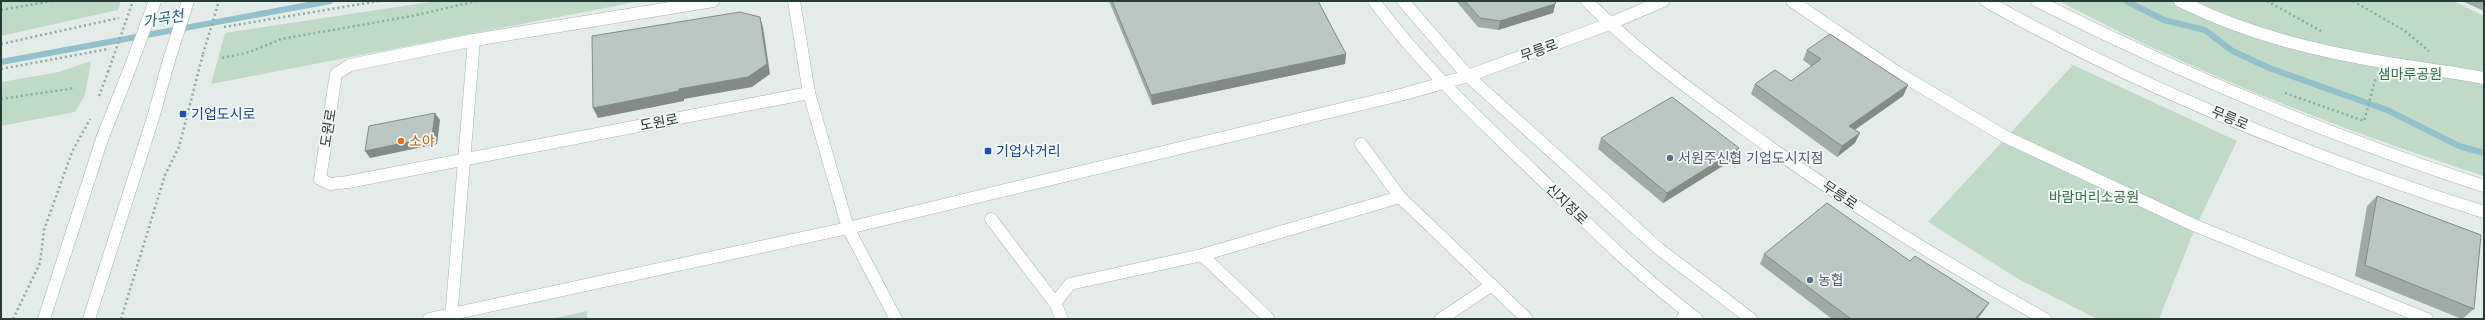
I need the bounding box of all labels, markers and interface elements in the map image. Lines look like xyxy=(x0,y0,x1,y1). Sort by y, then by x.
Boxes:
water label: 가곡천 xyxy=(141,5,187,32)
street label: 무릉로 xyxy=(1518,35,1560,65)
park label: 샘마루공원 xyxy=(2378,65,2442,83)
street label: 무릉로 xyxy=(2209,102,2251,134)
place label: 기업도시로 xyxy=(191,105,256,123)
street label: 도원로 xyxy=(316,107,340,148)
marker: 기업도시로 xyxy=(178,109,188,119)
street label: 도원로 xyxy=(638,109,680,135)
place label: 소야 xyxy=(409,132,435,150)
marker: 소야 xyxy=(396,136,406,146)
place label: 기업사거리 xyxy=(996,142,1060,160)
marker: 기업사거리 xyxy=(983,146,993,156)
place label: 서원주신협 기업도시지점 xyxy=(1678,149,1823,167)
marker: 서원주신협 기업도시지점 xyxy=(1665,153,1675,163)
street label: 무릉로 xyxy=(1819,177,1861,213)
street label: 신지정로 xyxy=(1542,180,1592,228)
park label: 바람머리소공원 xyxy=(2049,188,2139,206)
place label: 농협 xyxy=(1818,271,1844,289)
marker: 농협 xyxy=(1805,275,1815,285)

